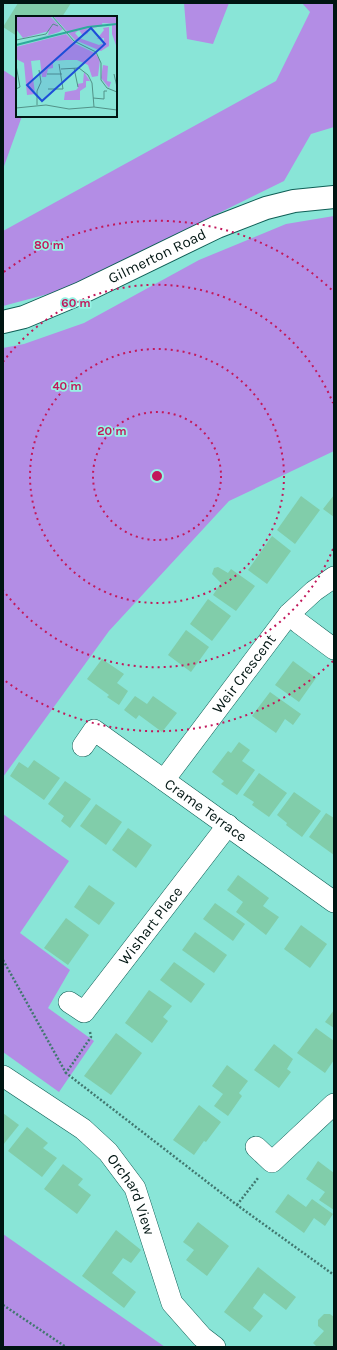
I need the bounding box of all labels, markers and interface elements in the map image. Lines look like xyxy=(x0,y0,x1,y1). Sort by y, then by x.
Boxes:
inset map xyxy=(16,16,117,117)
street label: Gilmerton Road xyxy=(105,225,209,287)
text: 80 m xyxy=(34,238,64,252)
text: 60 m xyxy=(61,296,91,310)
text: 40 m xyxy=(52,379,82,393)
text: 20 m xyxy=(97,424,127,438)
centre of rings xyxy=(150,469,164,483)
street label: Weir Crescent xyxy=(208,630,280,717)
street label: Crame Terrace xyxy=(161,775,250,846)
street label: Wishart Place xyxy=(115,883,186,968)
street label: Orchard View xyxy=(103,1150,159,1237)

